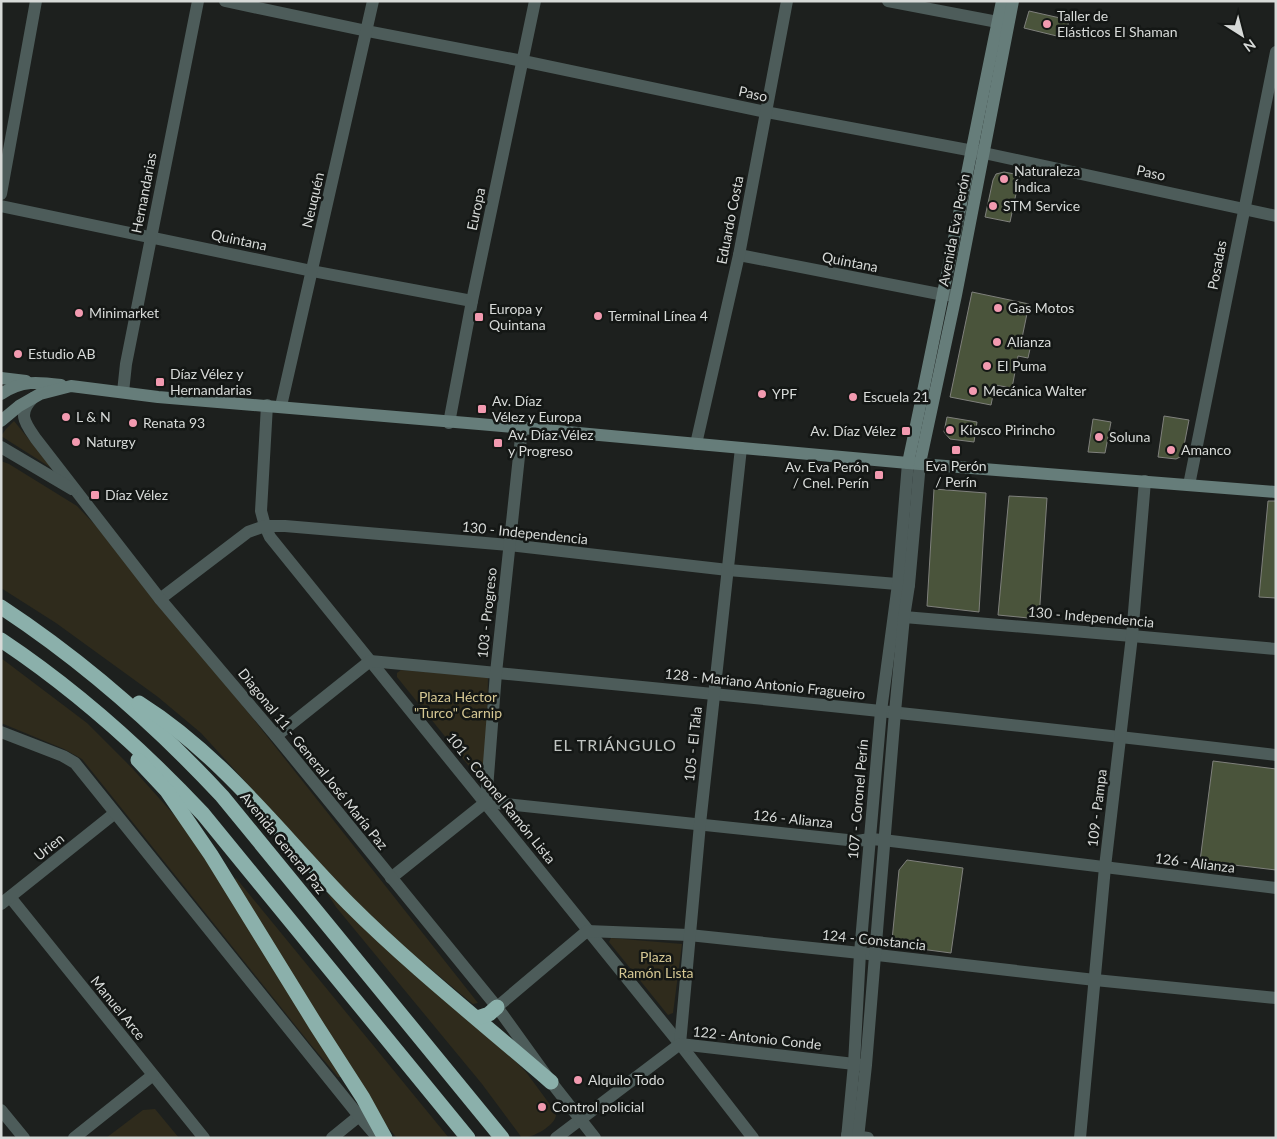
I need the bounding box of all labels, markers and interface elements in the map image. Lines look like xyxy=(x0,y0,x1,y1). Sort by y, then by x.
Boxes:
place label: Taller de Elásticos El Shaman xyxy=(1057,7,1178,40)
north arrow xyxy=(1217,10,1267,60)
marker: Taller de Elásticos El Shaman xyxy=(1041,18,1053,30)
text: N xyxy=(1241,36,1259,56)
street label: Paso xyxy=(737,82,769,105)
street label: Hernandarias xyxy=(127,151,160,235)
street label: Paso xyxy=(1135,161,1167,184)
place label: Naturaleza Índica xyxy=(1014,162,1080,195)
street label: Neuquén xyxy=(298,170,327,229)
street label: Avenida Eva Perón xyxy=(934,172,973,288)
marker: Naturaleza Índica xyxy=(998,173,1010,185)
street label: Eduardo Costa xyxy=(713,174,746,266)
street label: Europa xyxy=(463,186,488,232)
place label: STM Service xyxy=(1003,197,1080,214)
marker: STM Service xyxy=(987,200,999,212)
street label: Quintana xyxy=(210,225,269,254)
street label: Posadas xyxy=(1203,239,1230,291)
street label: Quintana xyxy=(821,248,880,275)
place label: Gas Motos xyxy=(1008,299,1074,316)
place label: Europa y Quintana xyxy=(489,300,546,333)
marker: Gas Motos xyxy=(992,302,1004,314)
place label: Minimarket xyxy=(89,304,159,321)
marker: Minimarket xyxy=(73,307,85,319)
place label: Terminal Línea 4 xyxy=(608,307,708,324)
marker: Terminal Línea 4 xyxy=(592,310,604,322)
marker: Europa y Quintana xyxy=(473,311,485,323)
place label: Alianza xyxy=(1007,333,1051,350)
marker: Alianza xyxy=(991,336,1003,348)
place label: Estudio AB xyxy=(28,345,96,362)
marker: Estudio AB xyxy=(12,348,24,360)
place label: El Puma xyxy=(997,357,1047,374)
marker: El Puma xyxy=(981,360,993,372)
place label: Díaz Vélez y Hernandarias xyxy=(170,365,252,398)
marker: Díaz Vélez y Hernandarias xyxy=(154,376,166,388)
place label: Mecánica Walter xyxy=(983,382,1086,399)
place label: YPF xyxy=(772,385,797,402)
marker: Mecánica Walter xyxy=(967,385,979,397)
marker: YPF xyxy=(756,388,768,400)
place label: Escuela 21 xyxy=(863,388,929,405)
marker: Escuela 21 xyxy=(847,391,859,403)
place label: Av. Díaz Vélez y Europa xyxy=(492,392,582,425)
marker: Av. Díaz Vélez y Europa xyxy=(476,403,488,415)
place label: L & N xyxy=(76,408,111,425)
marker: L & N xyxy=(60,411,72,423)
place label: Renata 93 xyxy=(143,414,205,431)
marker: Renata 93 xyxy=(127,417,139,429)
place label: Kiosco Pirincho xyxy=(960,421,1055,438)
place label: Av. Díaz Vélez xyxy=(810,422,896,439)
marker: Kiosco Pirincho xyxy=(944,424,956,436)
marker: Av. Díaz Vélez xyxy=(900,425,912,437)
place label: Av. Díaz Vélez y Progreso xyxy=(508,426,594,459)
place label: Soluna xyxy=(1109,428,1150,445)
marker: Soluna xyxy=(1093,431,1105,443)
place label: Naturgy xyxy=(86,433,136,450)
marker: Naturgy xyxy=(70,436,82,448)
marker: Av. Díaz Vélez y Progreso xyxy=(492,437,504,449)
place label: Amanco xyxy=(1181,441,1231,458)
marker: Eva Perón / Perín xyxy=(950,444,962,456)
marker: Amanco xyxy=(1165,444,1177,456)
place label: Eva Perón / Perín xyxy=(925,457,987,490)
place label: Av. Eva Perón / Cnel. Perín xyxy=(785,458,869,491)
marker: Av. Eva Perón / Cnel. Perín xyxy=(873,469,885,481)
place label: Díaz Vélez xyxy=(105,486,168,503)
marker: Díaz Vélez xyxy=(89,489,101,501)
street label: 130 - Independencia xyxy=(461,517,589,548)
street label: 103 - Progreso xyxy=(473,567,500,659)
street label: 130 - Independencia xyxy=(1027,603,1155,630)
street label: Diagonal 11 - General José María Paz xyxy=(235,665,392,853)
street label: 128 - Mariano Antonio Fragueiro xyxy=(664,665,866,702)
park label: Plaza Héctor "Turco" Carnip xyxy=(414,688,502,721)
street label: 105 - El Tala xyxy=(680,706,705,782)
street label: 101 - Coronel Ramón Lista xyxy=(443,729,560,867)
district label: EL TRIÁNGULO xyxy=(553,735,677,754)
street label: 107 - Coronel Perín xyxy=(844,738,871,860)
street label: 109 - Pampa xyxy=(1083,768,1110,848)
street label: Avenida General Paz xyxy=(237,788,330,897)
street label: 126 - Alianza xyxy=(752,806,834,831)
street label: Urien xyxy=(30,829,67,864)
street label: 126 - Alianza xyxy=(1154,849,1236,876)
street label: 124 - Constancia xyxy=(821,926,927,953)
park label: Plaza Ramón Lista xyxy=(618,948,694,981)
street label: Manuel Arce xyxy=(87,972,149,1043)
street label: 122 - Antonio Conde xyxy=(692,1022,822,1053)
place label: Alquilo Todo xyxy=(588,1071,665,1088)
marker: Alquilo Todo xyxy=(572,1074,584,1086)
place label: Control policial xyxy=(552,1098,644,1115)
marker: Control policial xyxy=(536,1101,548,1113)

